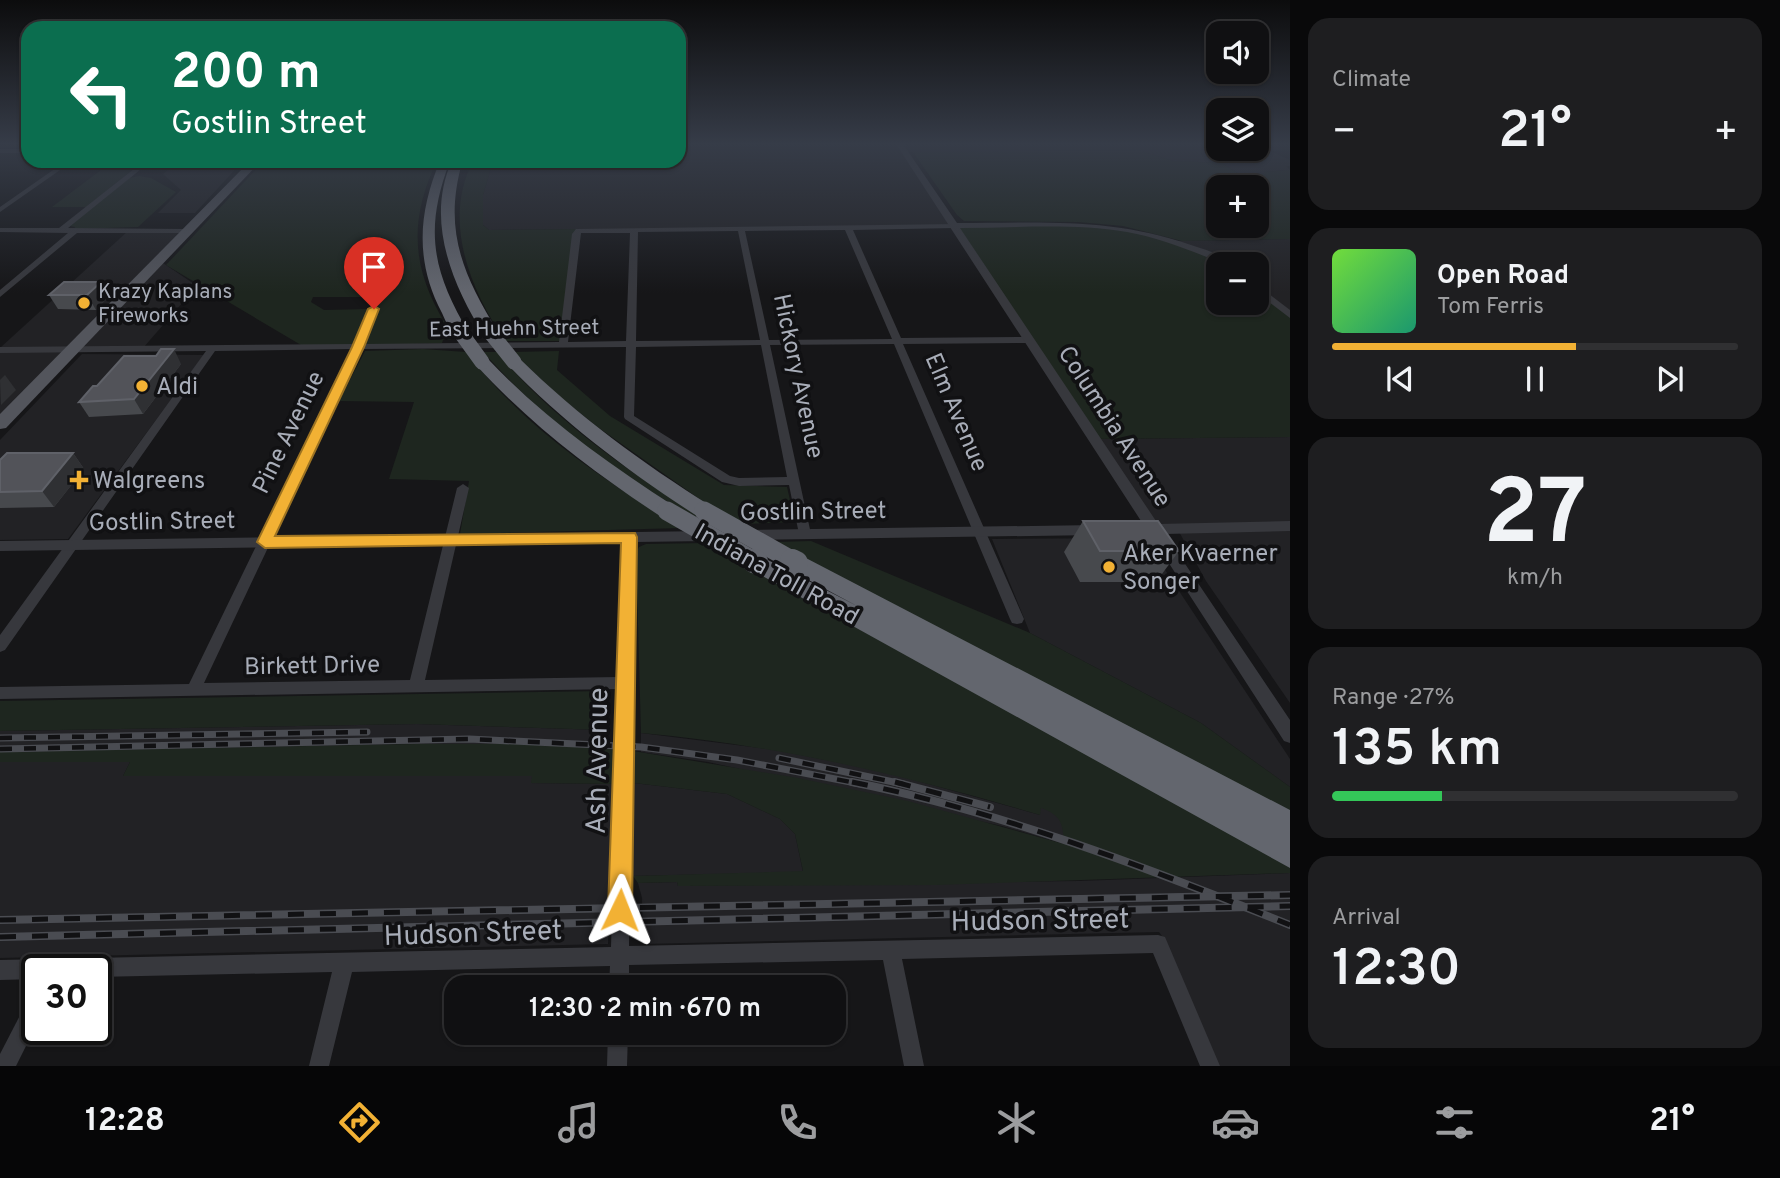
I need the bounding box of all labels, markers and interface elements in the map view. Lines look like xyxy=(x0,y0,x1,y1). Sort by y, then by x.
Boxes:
map controls xyxy=(1206,21,1269,315)
button: sound xyxy=(1206,21,1269,84)
text: 200 m xyxy=(171,44,321,106)
icon: left xyxy=(56,49,147,140)
text: Climate xyxy=(1332,66,1411,95)
button: layers xyxy=(1206,98,1269,161)
text: 21° xyxy=(1498,100,1572,166)
text: Gostlin Street xyxy=(171,105,367,145)
text: − xyxy=(1332,109,1357,158)
text: + xyxy=(1713,109,1738,158)
button: + xyxy=(1206,175,1269,238)
pin xyxy=(344,237,404,309)
icon: arrive xyxy=(355,248,393,286)
button: − xyxy=(1206,252,1269,315)
text: Open Road xyxy=(1437,260,1569,293)
place label: Krazy Kaplans Fireworks xyxy=(98,279,232,330)
street label: Hickory Avenue xyxy=(765,291,829,461)
text: Tom Ferris xyxy=(1437,293,1544,322)
marker: Krazy Kaplans Fireworks xyxy=(76,295,92,311)
street label: East Huehn Street xyxy=(429,315,599,344)
street label: Columbia Avenue xyxy=(1050,341,1177,513)
street label: Elm Avenue xyxy=(917,349,994,477)
icon: previous xyxy=(1381,360,1419,398)
icon: pause xyxy=(1516,360,1554,398)
icon: next xyxy=(1651,360,1689,398)
street label: Pine Avenue xyxy=(247,367,332,499)
place label: Aldi xyxy=(156,373,198,403)
marker: Aldi xyxy=(134,378,150,394)
text: 27 xyxy=(1483,461,1587,576)
place label: Walgreens xyxy=(93,467,205,497)
marker: Walgreens xyxy=(71,472,87,488)
street label: Gostlin Street xyxy=(739,497,887,529)
street label: Gostlin Street xyxy=(88,507,236,539)
street label: Indiana Toll Road xyxy=(689,518,863,633)
place label: Aker Kvaerner Songer xyxy=(1123,540,1278,598)
marker: Aker Kvaerner Songer xyxy=(1101,559,1117,575)
text: km/h xyxy=(1507,564,1563,593)
street label: Birkett Drive xyxy=(244,651,380,683)
text: Range · 27% xyxy=(1332,684,1455,713)
street label: Ash Avenue xyxy=(580,687,618,835)
text: 135 km xyxy=(1332,718,1502,784)
position arrow xyxy=(583,873,657,947)
street label: Hudson Street xyxy=(950,902,1130,942)
text: Arrival xyxy=(1332,904,1401,933)
street label: Hudson Street xyxy=(383,914,563,956)
text: 12:30 xyxy=(1332,938,1461,1004)
speed limit sign: 30 xyxy=(21,954,112,1045)
text: 12:30 · 2 min · 670 m xyxy=(529,993,761,1026)
icon: directions xyxy=(335,1098,384,1147)
icon: music xyxy=(554,1098,603,1147)
icon: phone xyxy=(773,1098,822,1147)
icon: climate xyxy=(992,1098,1041,1147)
icon: car xyxy=(1211,1098,1260,1147)
icon: filters xyxy=(1430,1098,1479,1147)
text: 12:28 xyxy=(85,1102,165,1142)
text: 21° xyxy=(1649,1102,1695,1142)

